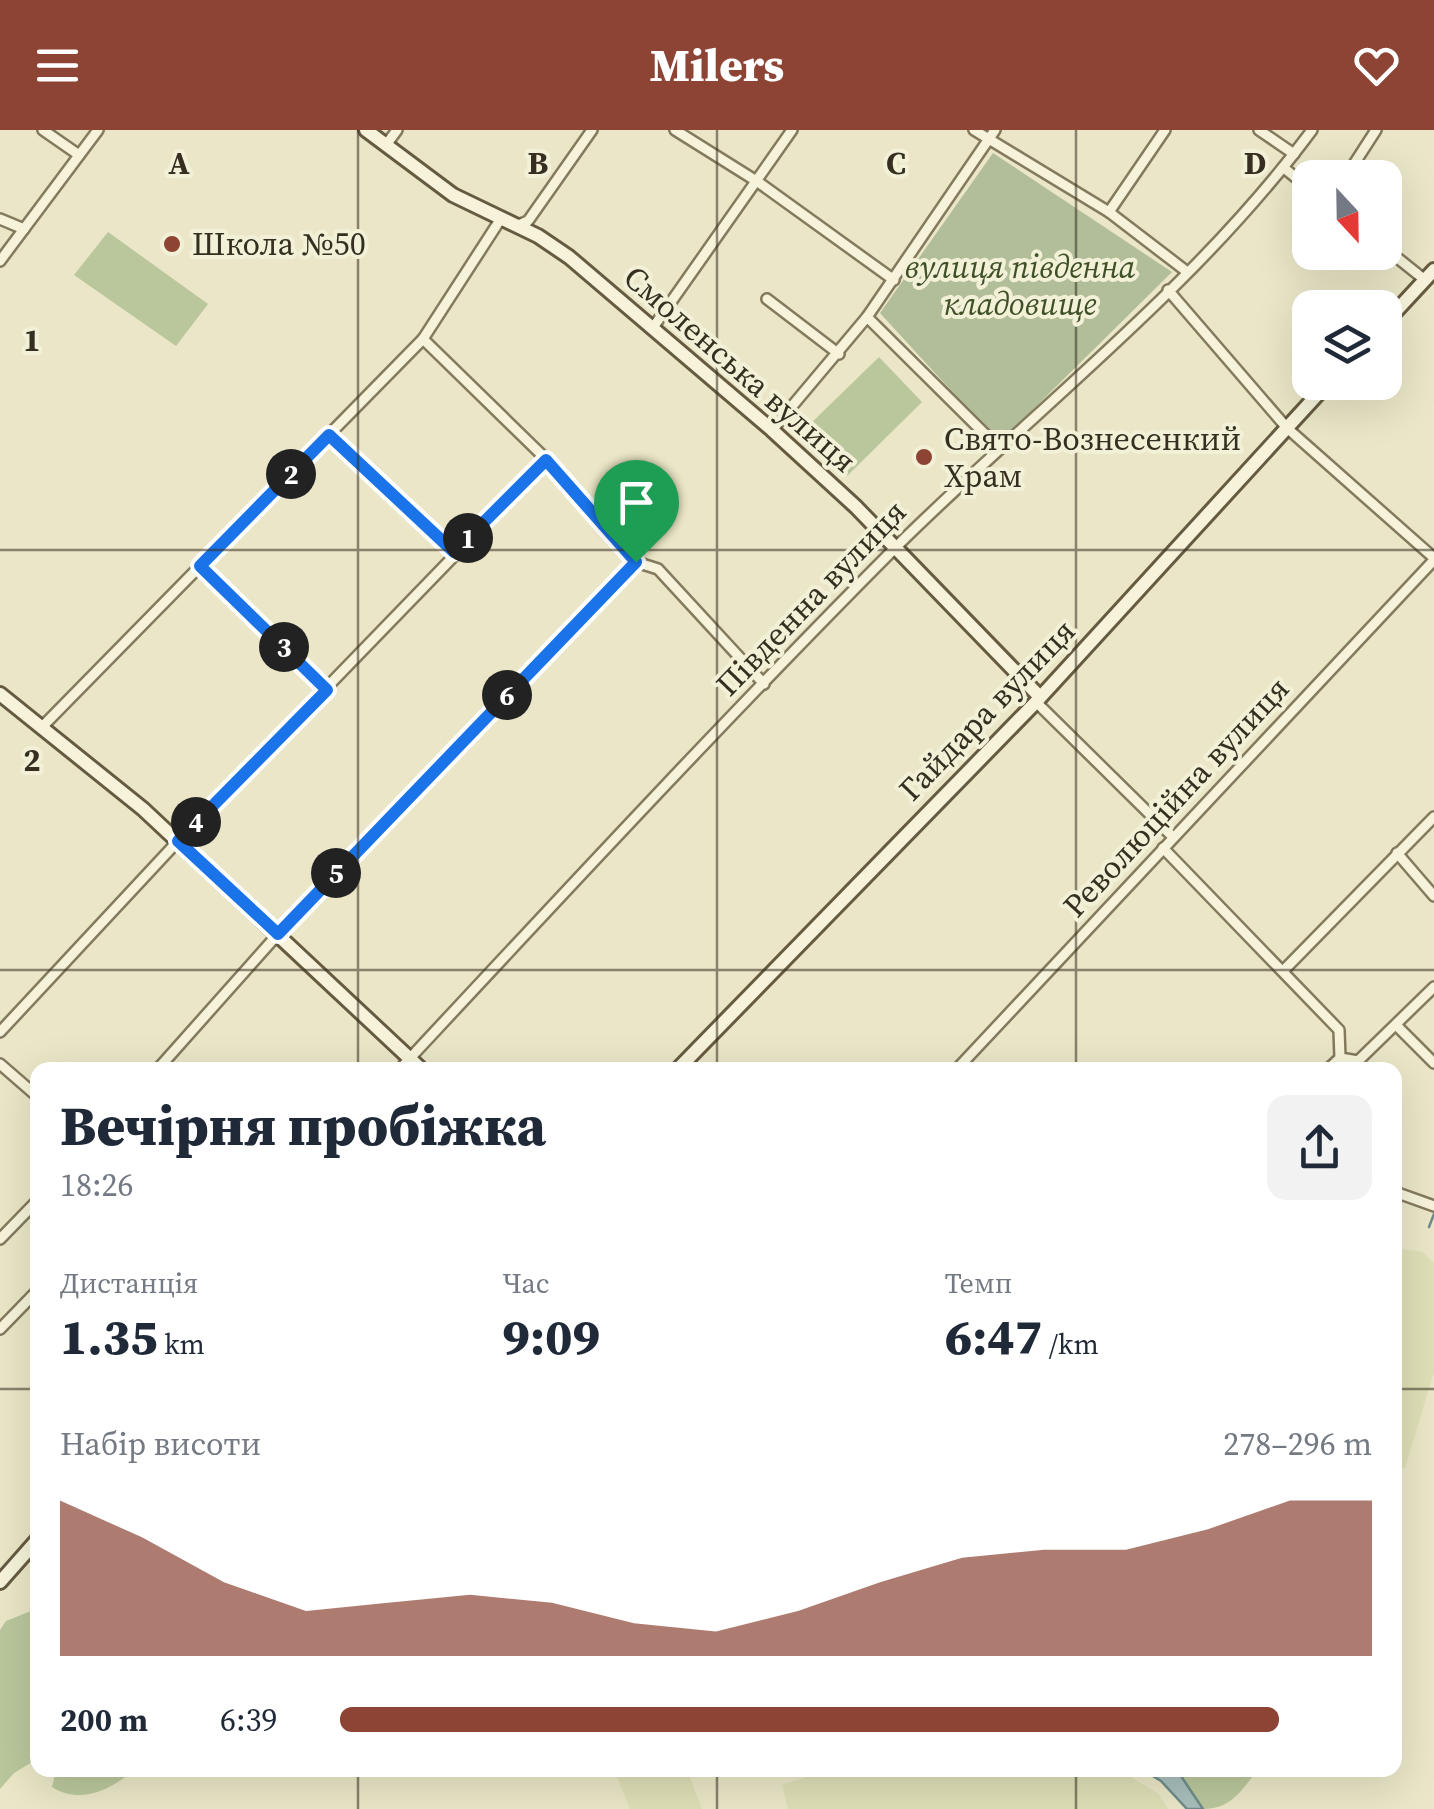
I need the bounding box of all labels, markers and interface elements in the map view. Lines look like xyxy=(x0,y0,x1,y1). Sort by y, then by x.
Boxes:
text: Milers xyxy=(650,34,784,96)
icon: menu xyxy=(30,38,85,93)
icon: heart xyxy=(1349,38,1404,93)
text: A xyxy=(168,141,190,185)
text: B xyxy=(528,141,549,185)
text: C xyxy=(886,141,906,185)
text: D xyxy=(1244,141,1266,185)
north arrow xyxy=(1292,160,1402,270)
map controls xyxy=(1292,160,1402,400)
place label: Школа №50 xyxy=(192,222,366,266)
marker: Школа №50 xyxy=(161,233,183,255)
park label: вулиця південна кладовище xyxy=(904,245,1136,326)
street label: Смоленська вулиця xyxy=(614,256,866,482)
button: layers xyxy=(1292,290,1402,400)
text: 1 xyxy=(23,318,41,362)
place label: Свято-Вознесенкий Храм xyxy=(944,417,1241,498)
marker: Свято-Вознесенкий Храм xyxy=(913,446,935,468)
pin: 2 xyxy=(266,449,316,499)
text: 2 xyxy=(283,455,299,493)
pin xyxy=(594,460,679,563)
icon: arrive xyxy=(609,475,664,530)
street label: Південна вулиця xyxy=(706,490,916,706)
pin: 1 xyxy=(443,513,493,563)
text: 1 xyxy=(460,519,476,557)
street label: Гайдара вулиця xyxy=(889,610,1085,810)
pin: 3 xyxy=(259,622,309,672)
text: 3 xyxy=(276,628,292,666)
street label: Революційна вулиця xyxy=(1053,667,1299,927)
pin: 6 xyxy=(482,670,532,720)
text: 6 xyxy=(499,676,515,714)
text: 2 xyxy=(23,738,41,782)
pin: 4 xyxy=(171,797,221,847)
text: 4 xyxy=(188,803,204,841)
pin: 5 xyxy=(311,848,361,898)
text: 5 xyxy=(328,854,344,892)
text: Вечірня пробіжка xyxy=(60,1088,546,1163)
button: share xyxy=(1267,1095,1372,1200)
text: 18:26 xyxy=(60,1163,134,1207)
text: Дистанція xyxy=(60,1264,198,1302)
text: Час xyxy=(502,1264,549,1302)
text: Темп xyxy=(945,1264,1012,1302)
text: 1.35 xyxy=(60,1302,158,1371)
text: 9:09 xyxy=(502,1302,600,1371)
text: 6:47 xyxy=(945,1302,1042,1371)
text: km xyxy=(158,1325,205,1363)
text: /km xyxy=(1042,1325,1099,1363)
text: Набір висоти xyxy=(60,1422,261,1466)
text: 278–296 m xyxy=(1223,1422,1372,1466)
text: 200 m xyxy=(60,1698,148,1742)
text: 6:39 xyxy=(220,1698,278,1742)

